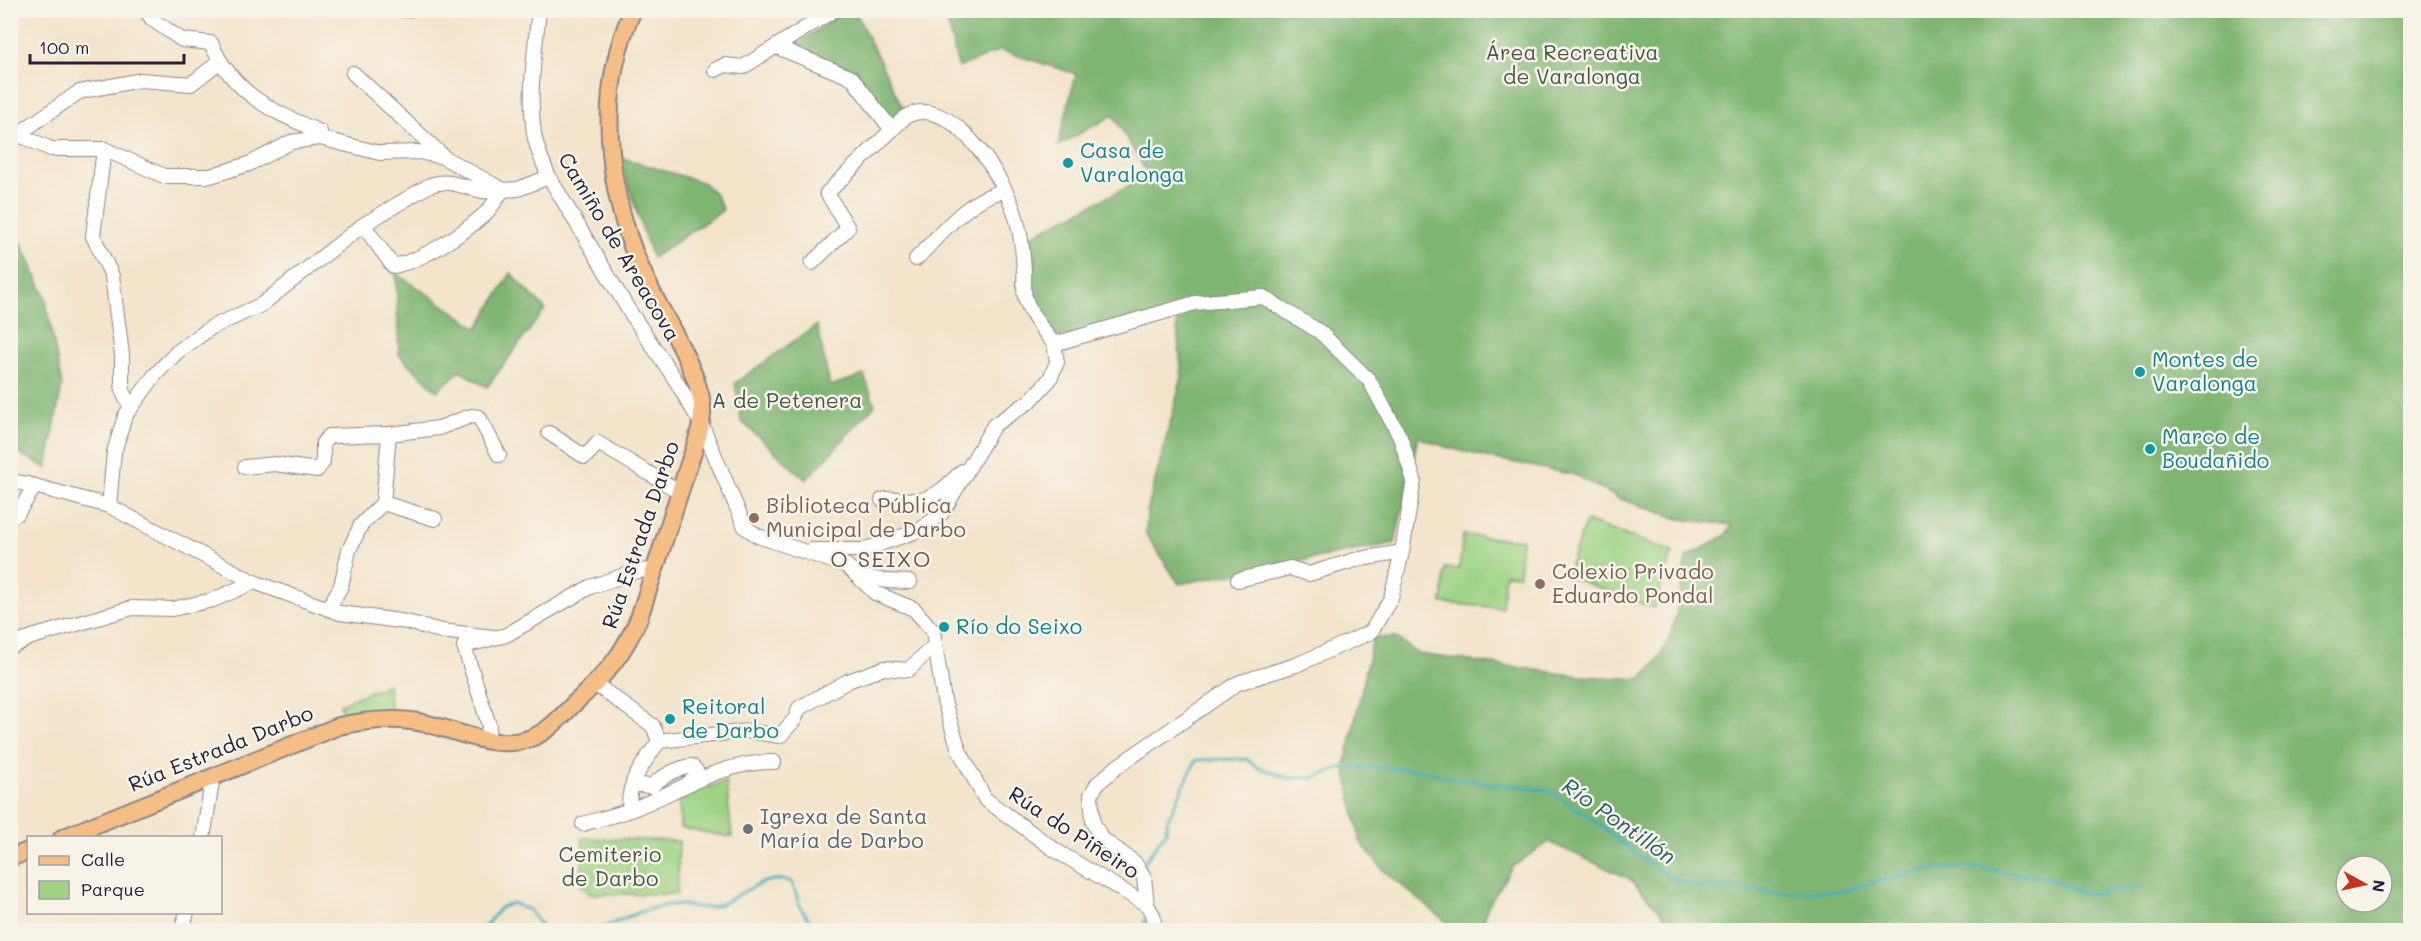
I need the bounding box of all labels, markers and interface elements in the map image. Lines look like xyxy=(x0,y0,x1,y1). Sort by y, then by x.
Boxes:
scale bar xyxy=(30,27,184,65)
text: 100 m xyxy=(39,35,89,59)
park label: Área Recreativa de Varalonga xyxy=(1485,38,1659,89)
place label: Casa de Varalonga xyxy=(1080,136,1185,187)
street label: Camiño de Areacova xyxy=(553,147,687,345)
marker: Casa de Varalonga xyxy=(1061,156,1075,170)
place label: Montes de Varalonga xyxy=(2152,345,2258,396)
marker: Montes de Varalonga xyxy=(2133,365,2147,379)
park label: A de Petenera xyxy=(712,386,862,413)
place label: Marco de Boudañido xyxy=(2162,422,2269,473)
street label: Rúa Estrada Darbo xyxy=(595,437,684,632)
marker: Marco de Boudañido xyxy=(2143,442,2157,456)
place label: Biblioteca Pública Municipal de Darbo xyxy=(766,491,966,542)
marker: Biblioteca Pública Municipal de Darbo xyxy=(747,511,761,525)
district label: O SEIXO xyxy=(830,544,932,573)
place label: Colexio Privado Eduardo Pondal xyxy=(1552,557,1714,608)
marker: Colexio Privado Eduardo Pondal xyxy=(1533,577,1547,591)
place label: Río do Seixo xyxy=(956,612,1082,639)
marker: Río do Seixo xyxy=(937,620,951,634)
place label: Reitoral de Darbo xyxy=(682,692,779,743)
street label: Rúa Estrada Darbo xyxy=(124,698,317,797)
marker: Reitoral de Darbo xyxy=(663,712,677,726)
water label: Río Pontillón xyxy=(1557,771,1682,870)
street label: Rúa do Piñeiro xyxy=(1004,779,1145,884)
place label: Igrexa de Santa María de Darbo xyxy=(760,802,927,853)
marker: Igrexa de Santa María de Darbo xyxy=(741,822,755,836)
legend xyxy=(27,836,222,914)
park label: Cemiterio de Darbo xyxy=(559,840,661,891)
text: Calle xyxy=(81,847,125,871)
north arrow xyxy=(2334,854,2394,914)
text: Parque xyxy=(81,877,145,901)
text: N xyxy=(2368,879,2391,894)

